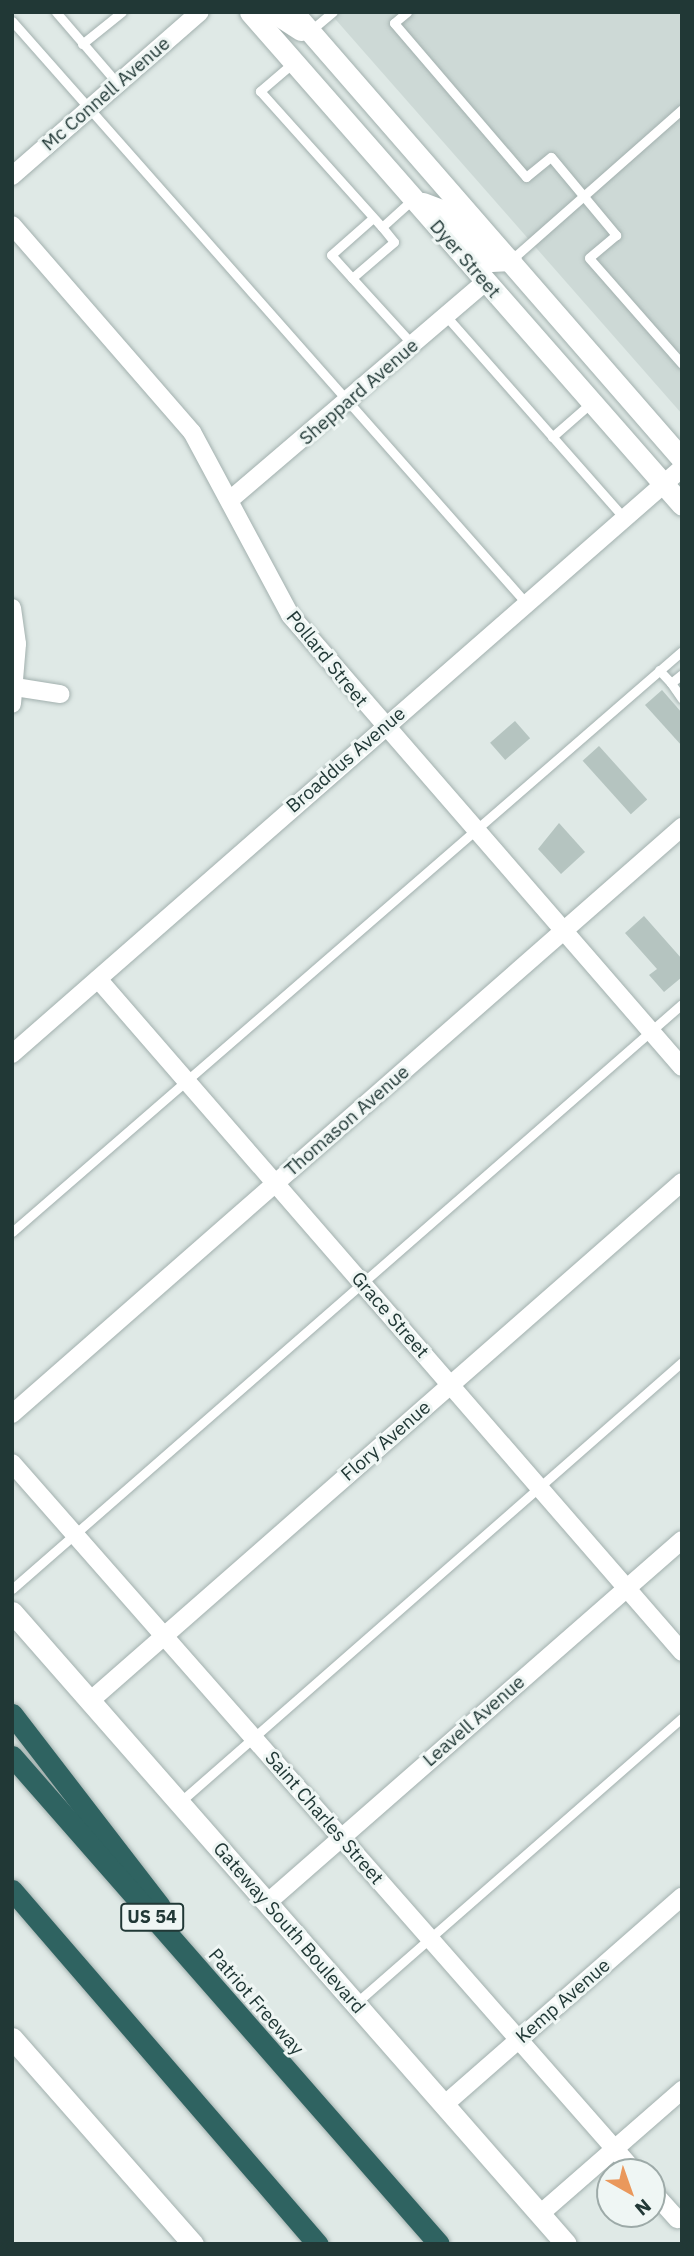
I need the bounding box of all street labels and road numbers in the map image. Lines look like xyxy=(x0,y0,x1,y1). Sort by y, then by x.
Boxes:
street label: Mc Connell Avenue xyxy=(37,32,175,156)
street label: Dyer Street xyxy=(425,215,505,303)
street label: Sheppard Avenue xyxy=(295,334,423,450)
street label: Pollard Street xyxy=(281,607,373,711)
street label: Broaddus Avenue xyxy=(282,702,410,818)
street label: Thomason Avenue xyxy=(280,1061,414,1181)
street label: Grace Street xyxy=(346,1267,434,1363)
street label: Flory Avenue xyxy=(337,1396,435,1486)
street label: Leavell Avenue xyxy=(418,1671,530,1771)
street label: Saint Charles Street xyxy=(260,1747,388,1889)
street label: Gateway South Boulevard xyxy=(208,1838,370,2018)
road number: US 54 xyxy=(119,1902,185,1931)
street label: Patriot Freeway xyxy=(204,1944,308,2060)
street label: Kemp Avenue xyxy=(511,1954,615,2048)

